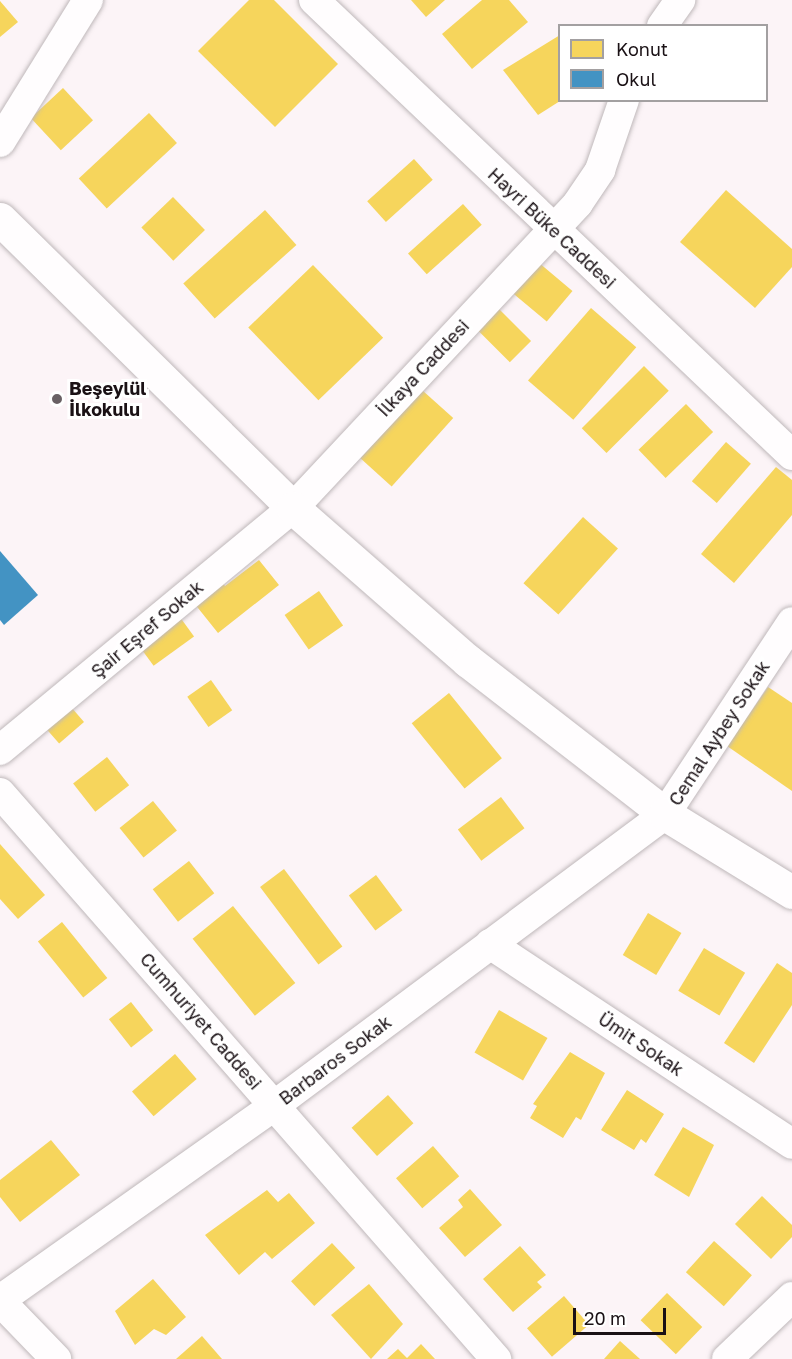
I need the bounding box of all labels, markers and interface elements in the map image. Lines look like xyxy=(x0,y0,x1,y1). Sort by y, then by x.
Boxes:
legend xyxy=(558,24,768,102)
text: Konut xyxy=(616,38,668,60)
text: Okul xyxy=(616,68,656,90)
street label: Hayri Büke Caddesi xyxy=(484,163,620,293)
street label: İlkaya Caddesi xyxy=(373,315,473,421)
place label: Beşeylül İlkokulu xyxy=(69,378,146,420)
marker: Beşeylül İlkokulu xyxy=(50,392,64,406)
street label: Şair Eşref Sokak xyxy=(87,576,207,682)
street label: Cemal Aybey Sokak xyxy=(664,656,774,810)
street label: Cumhuriyet Caddesi xyxy=(136,948,266,1094)
street label: Ümit Sokak xyxy=(594,1008,688,1080)
street label: Barbaros Sokak xyxy=(275,1011,395,1109)
scale bar xyxy=(576,1296,669,1334)
text: 20 m xyxy=(584,1307,626,1329)

